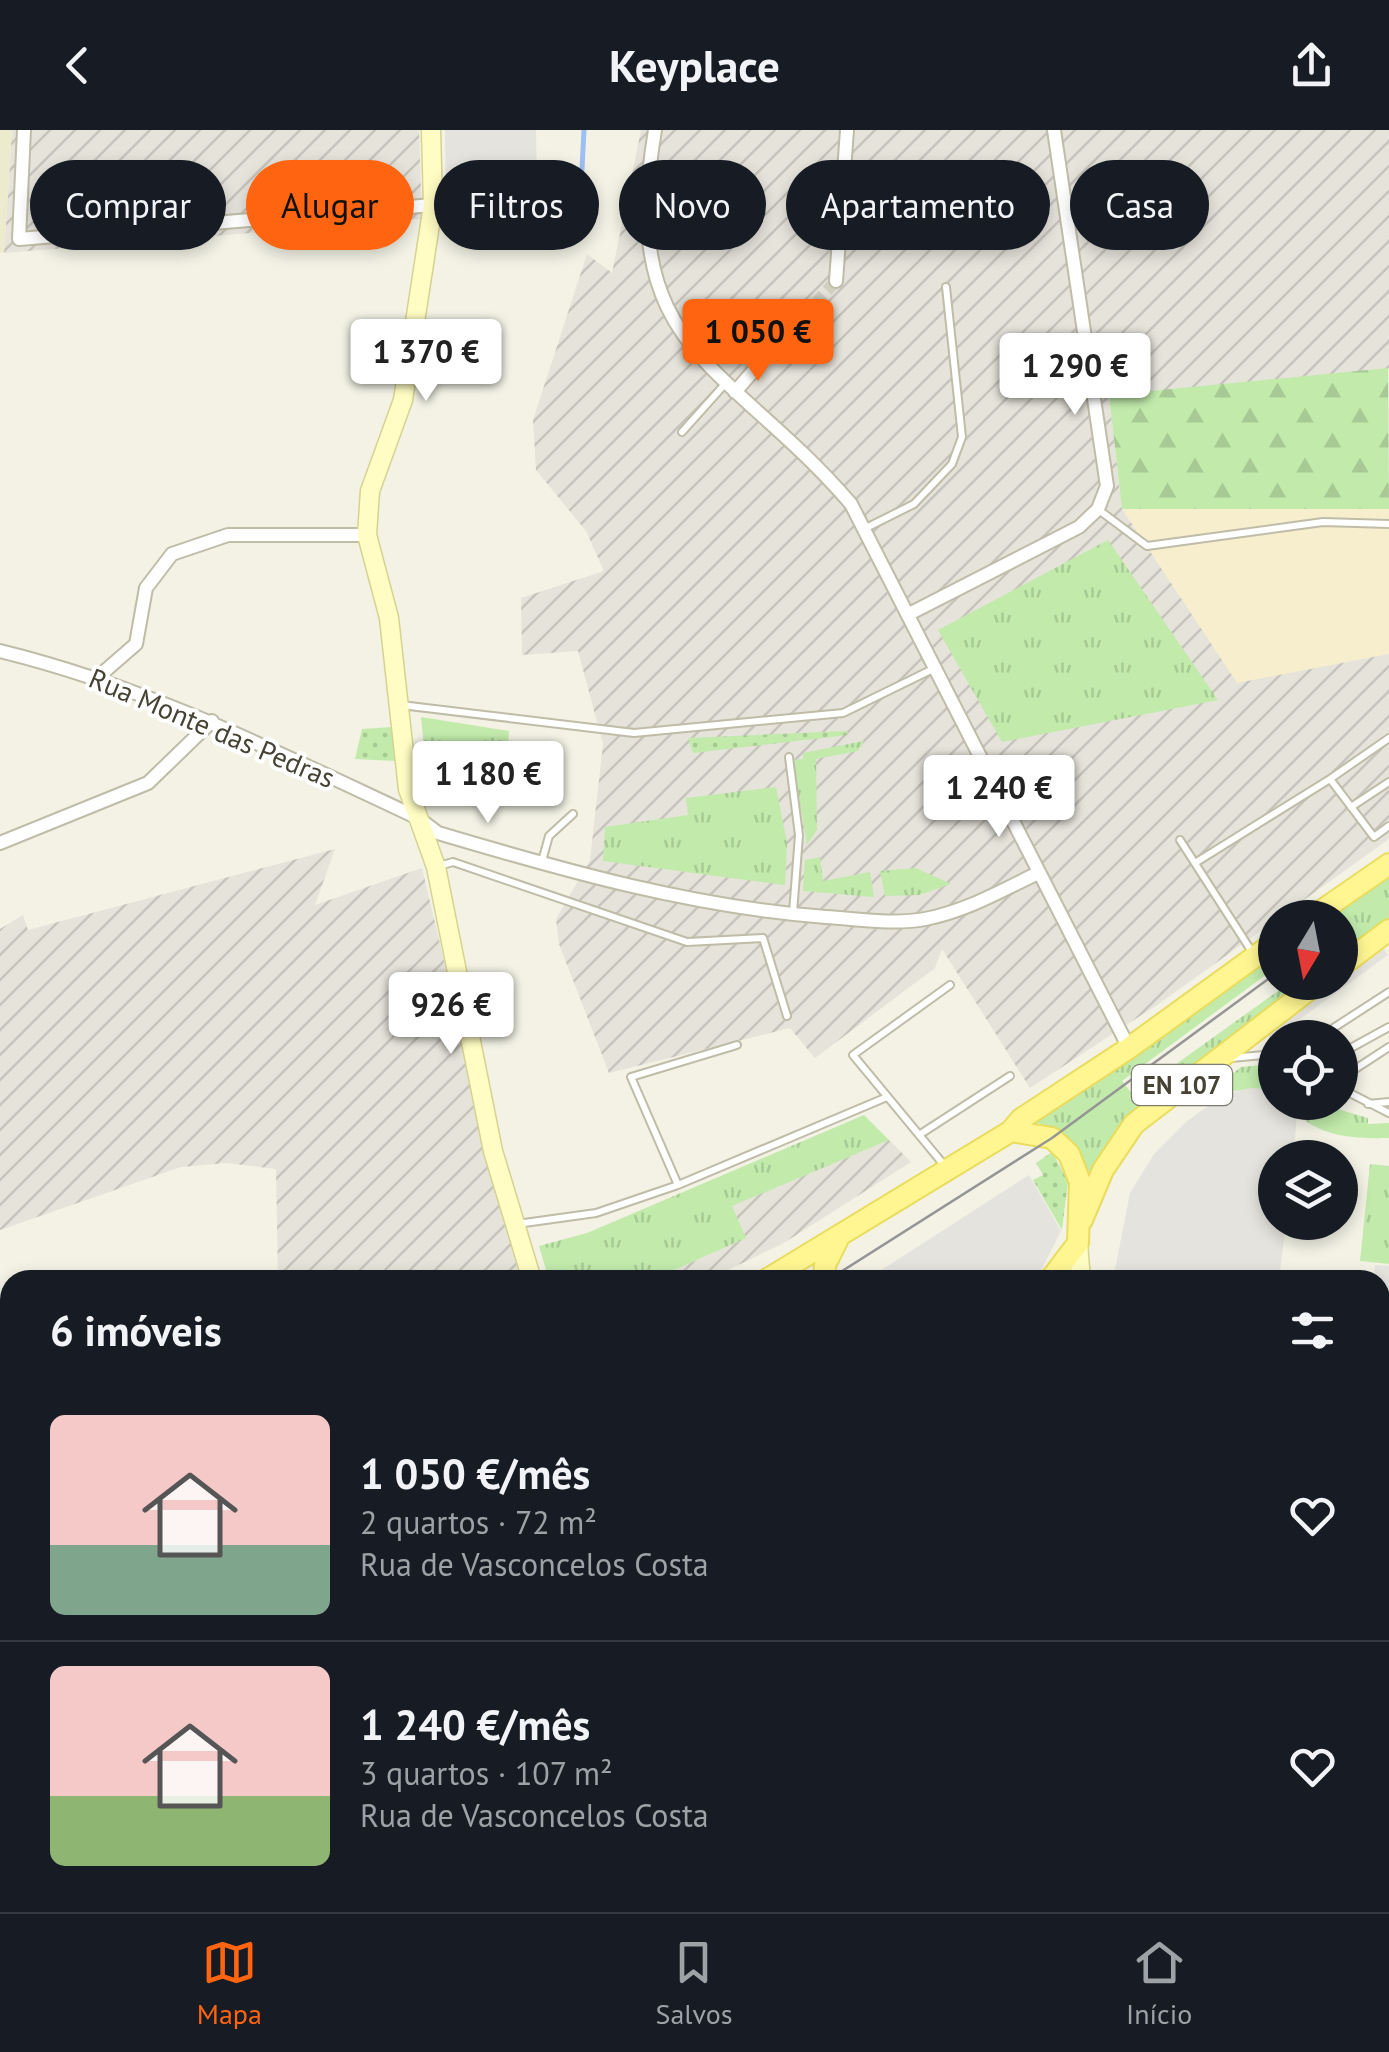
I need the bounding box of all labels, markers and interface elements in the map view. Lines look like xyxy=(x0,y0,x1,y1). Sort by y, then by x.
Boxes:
text: Keyplace xyxy=(609,36,780,94)
icon: back xyxy=(50,38,105,93)
icon: share xyxy=(1284,38,1339,93)
chip: Comprar xyxy=(30,160,226,250)
chip: Alugar xyxy=(246,160,414,250)
chip: Filtros xyxy=(434,160,599,250)
chip: Novo xyxy=(619,160,766,250)
chip: Apartamento xyxy=(786,160,1050,250)
chip: Casa xyxy=(1070,160,1209,250)
pin: 1 050 € xyxy=(666,299,850,384)
text: 1 050 € xyxy=(705,310,811,352)
pin: 1 370 € xyxy=(334,319,518,404)
text: 1 370 € xyxy=(373,330,479,372)
pin: 1 290 € xyxy=(983,333,1167,418)
text: 1 290 € xyxy=(1022,344,1128,386)
street label: Rua Monte das Pedras xyxy=(84,659,341,796)
pin: 1 180 € xyxy=(396,741,580,826)
text: 1 180 € xyxy=(435,752,541,794)
pin: 1 240 € xyxy=(907,755,1091,840)
text: 1 240 € xyxy=(946,766,1052,808)
north arrow xyxy=(1258,900,1358,1000)
map controls xyxy=(1258,900,1358,1240)
pin: 926 € xyxy=(381,972,521,1057)
text: 926 € xyxy=(411,983,491,1025)
button: locate xyxy=(1258,1020,1358,1120)
road number: EN 107 xyxy=(1132,1065,1232,1105)
button: layers xyxy=(1258,1140,1358,1240)
text: 6 imóveis xyxy=(50,1303,222,1358)
icon: filters xyxy=(1285,1303,1340,1358)
text: 1 050 €/mês xyxy=(360,1446,590,1501)
icon: home xyxy=(130,1455,250,1575)
icon: heart xyxy=(1285,1488,1340,1543)
text: 2 quartos · 72 m² xyxy=(360,1501,597,1543)
text: Rua de Vasconcelos Costa xyxy=(360,1543,709,1585)
text: 1 240 €/mês xyxy=(360,1697,590,1752)
icon: home xyxy=(130,1706,250,1826)
icon: heart xyxy=(1285,1739,1340,1794)
text: 3 quartos · 107 m² xyxy=(360,1752,613,1794)
text: Rua de Vasconcelos Costa xyxy=(360,1794,709,1836)
tab: Mapa xyxy=(197,1935,262,2032)
tab: Salvos xyxy=(656,1935,732,2032)
tab: Início xyxy=(1126,1935,1192,2032)

